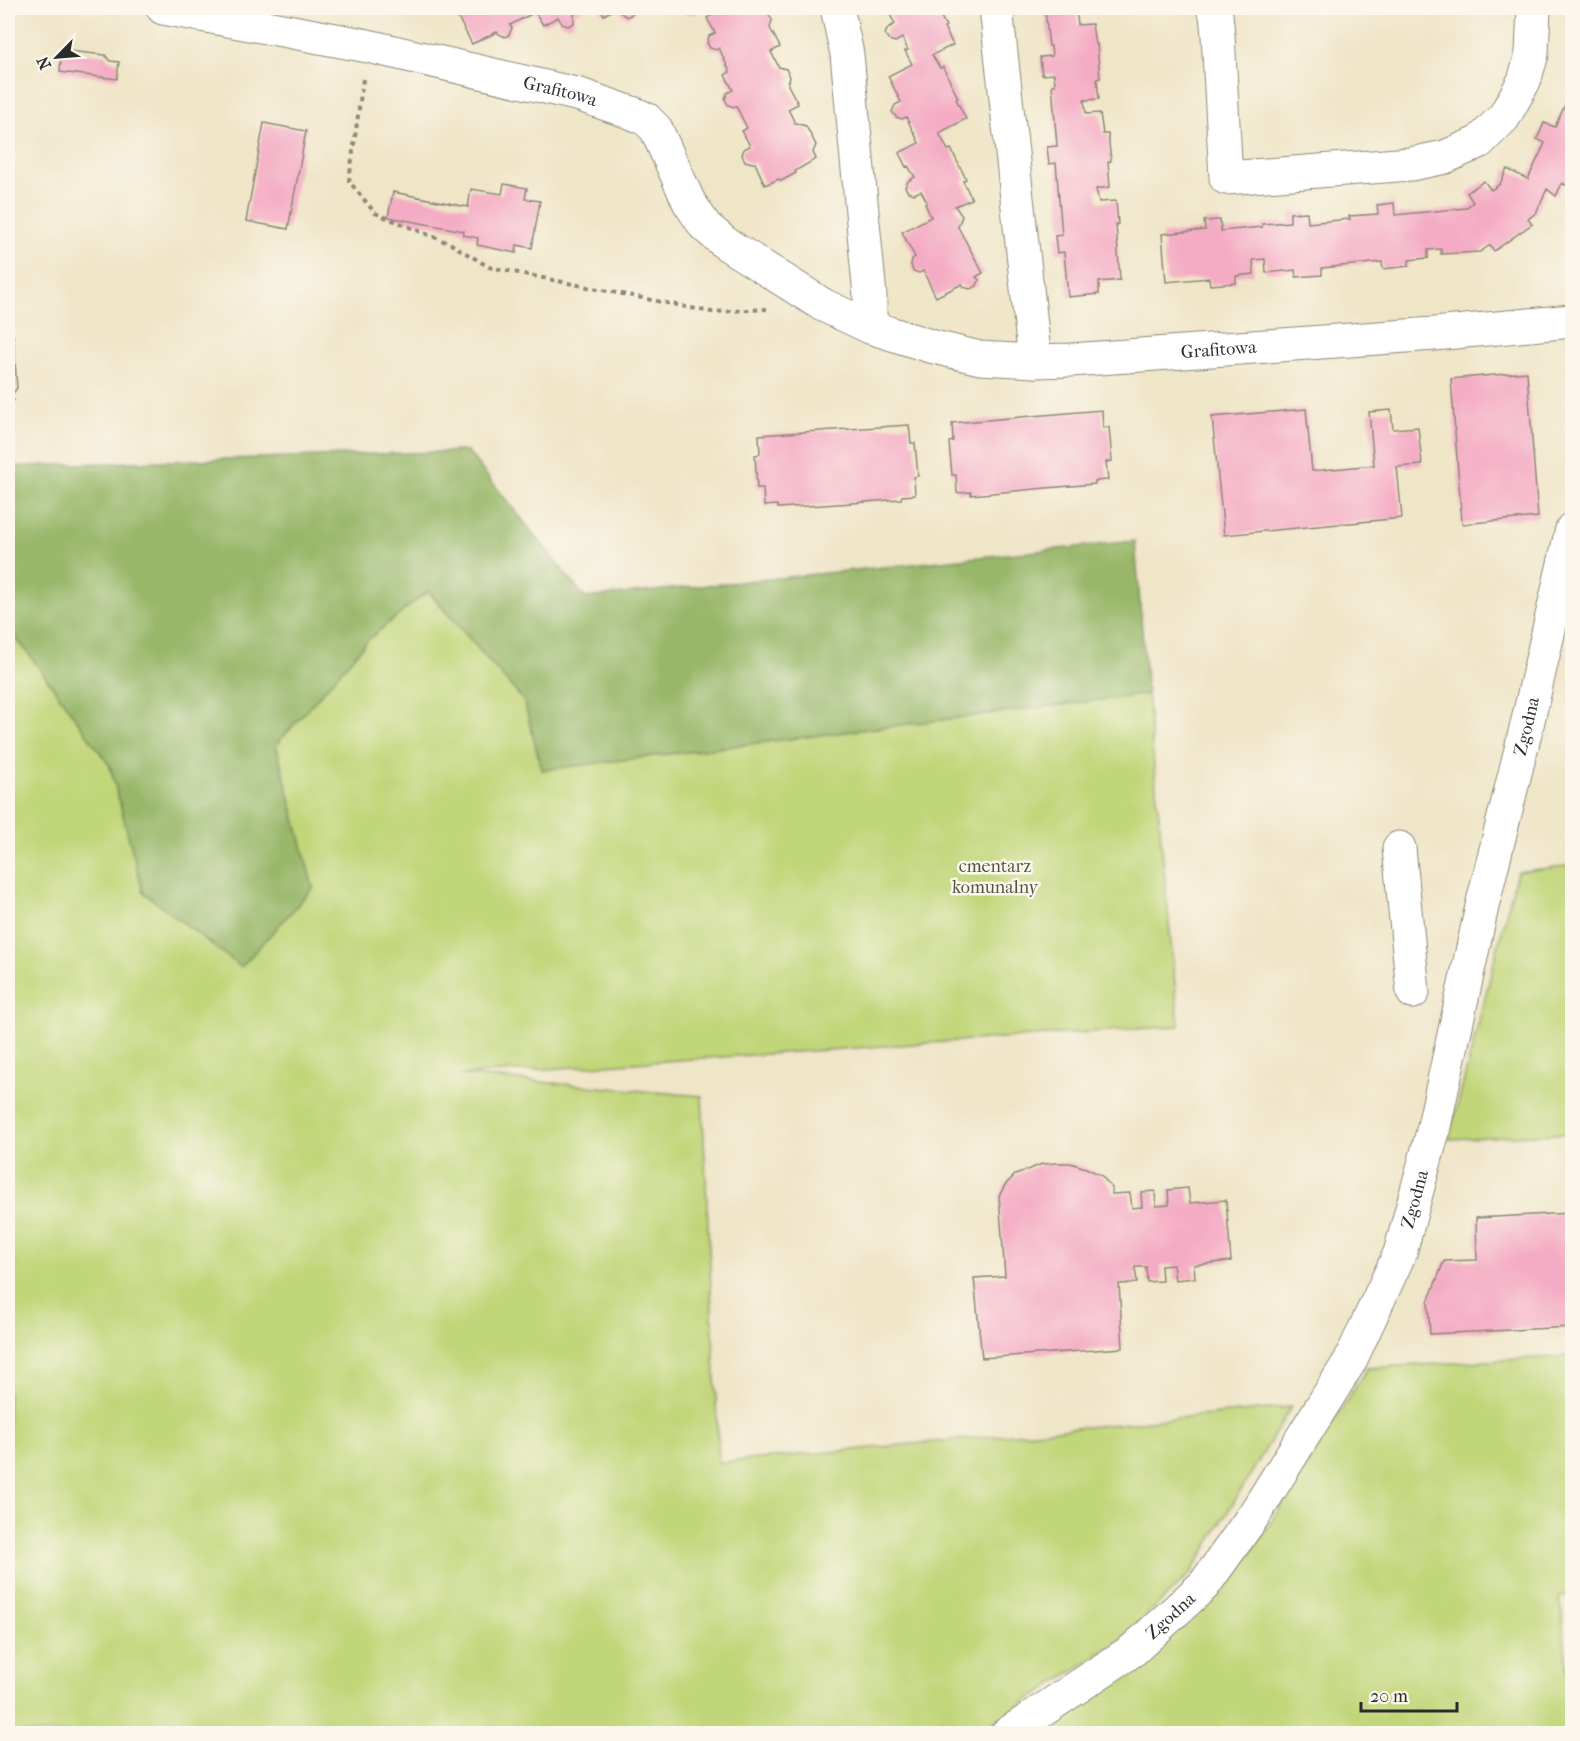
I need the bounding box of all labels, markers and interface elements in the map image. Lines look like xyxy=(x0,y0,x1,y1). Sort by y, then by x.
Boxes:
north arrow xyxy=(27,27,87,87)
text: N xyxy=(32,53,55,73)
street label: Grafitowa xyxy=(521,72,601,111)
street label: Grafitowa xyxy=(1180,336,1258,363)
street label: Zgodna xyxy=(1509,694,1544,758)
park label: cmentarz komunalny xyxy=(952,856,1040,898)
street label: Zgodna xyxy=(1397,1167,1433,1231)
street label: Zgodna xyxy=(1141,1588,1200,1644)
scale bar xyxy=(1361,1675,1457,1713)
text: 20 m xyxy=(1370,1686,1408,1707)

